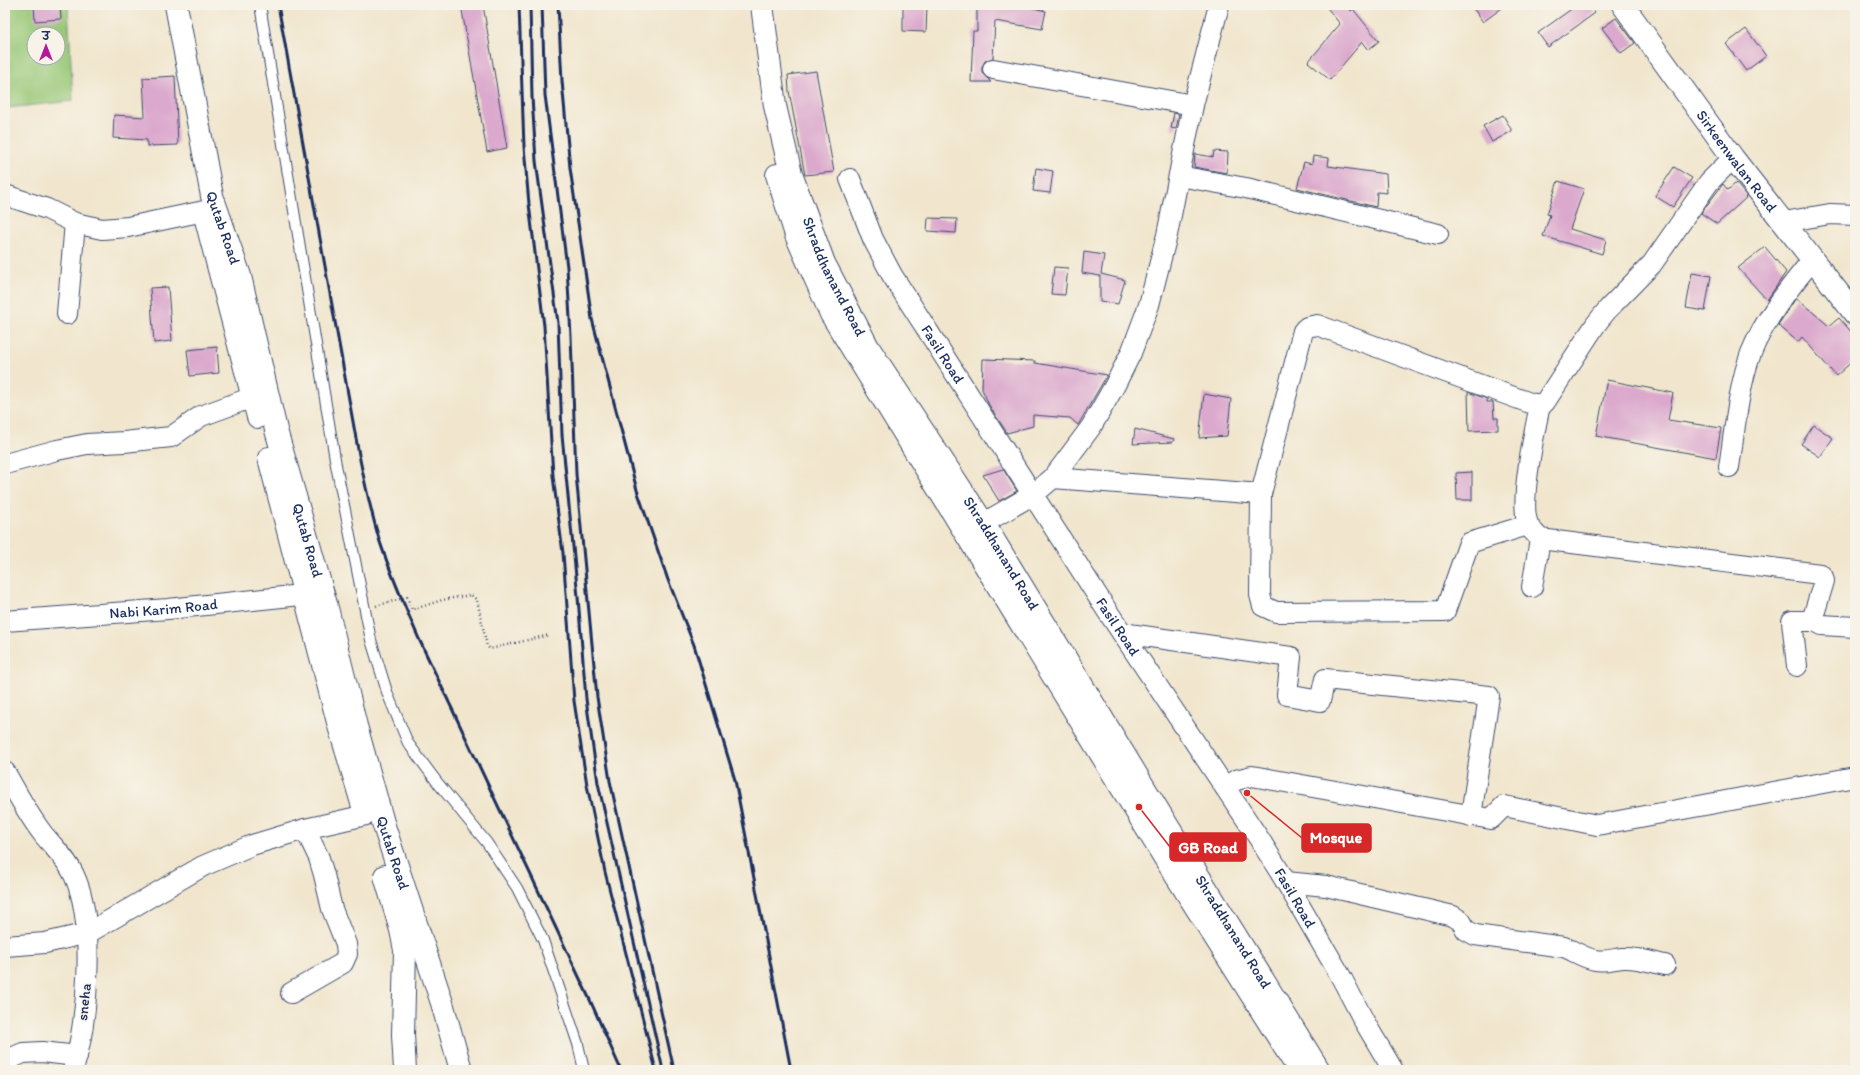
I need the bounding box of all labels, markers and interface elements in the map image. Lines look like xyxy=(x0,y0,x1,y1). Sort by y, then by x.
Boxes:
north arrow xyxy=(26,26,66,66)
text: उ xyxy=(41,30,51,43)
street label: Sirkeenwalan Road xyxy=(1692,106,1781,216)
street label: Qutab Road xyxy=(202,189,244,267)
street label: Shraddhanand Road xyxy=(799,214,870,339)
street label: Fasil Road xyxy=(917,321,968,387)
street label: Shraddhanand Road xyxy=(959,493,1043,613)
street label: Qutab Road xyxy=(288,501,327,579)
street label: Fasil Road xyxy=(1092,594,1144,659)
street label: Nabi Karim Road xyxy=(109,595,219,622)
street label: Qutab Road xyxy=(373,814,413,892)
callout: Mosque xyxy=(1302,824,1371,852)
text: Mosque xyxy=(1310,828,1363,848)
callout: GB Road xyxy=(1170,833,1246,861)
text: GB Road xyxy=(1178,838,1238,857)
street label: Fasil Road xyxy=(1271,865,1320,931)
street label: Shraddhanand Road xyxy=(1191,872,1275,992)
street label: sneha xyxy=(73,982,95,1021)

